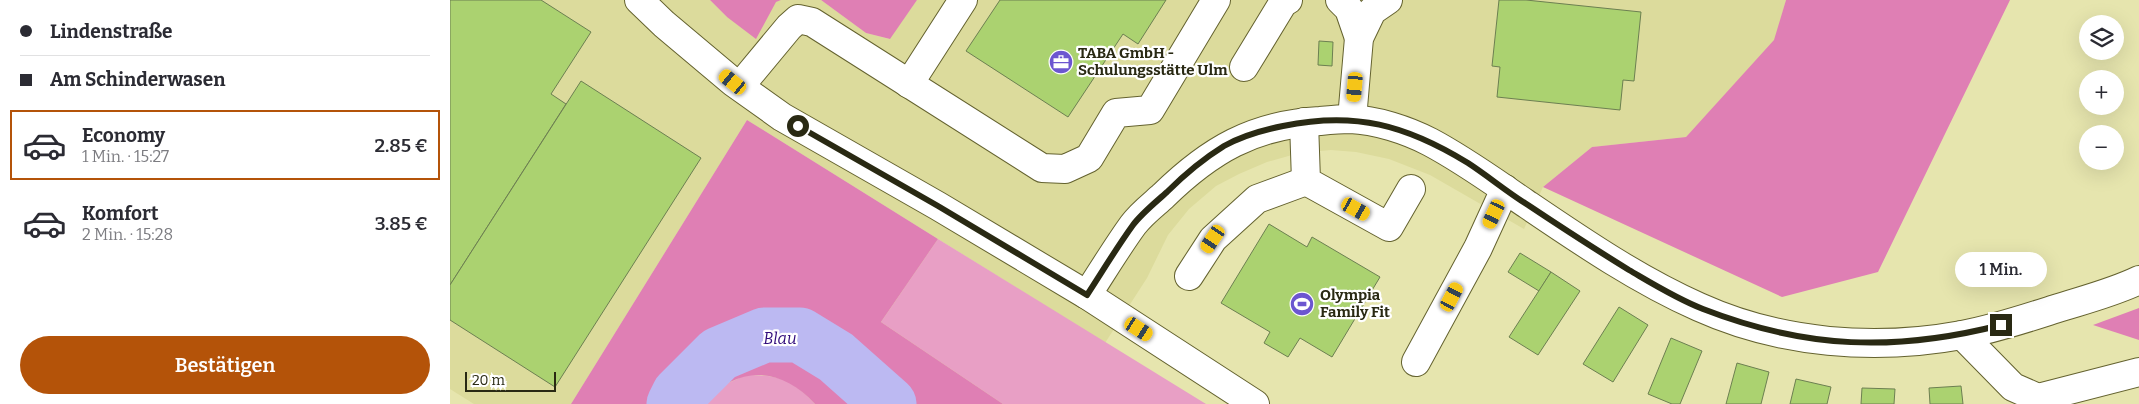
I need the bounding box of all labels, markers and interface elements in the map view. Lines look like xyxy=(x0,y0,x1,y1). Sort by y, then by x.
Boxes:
map controls xyxy=(2079,15,2124,170)
button: layers xyxy=(2079,15,2124,60)
text: Lindenstraße xyxy=(50,20,172,43)
place label: TABA GmbH - Schulungsstätte Ulm xyxy=(1078,44,1228,79)
office icon: TABA GmbH - Schulungsstätte Ulm xyxy=(1048,49,1074,75)
car xyxy=(716,67,749,97)
text: Am Schinderwasen xyxy=(50,68,225,91)
button: + xyxy=(2079,70,2124,115)
car xyxy=(1346,71,1363,103)
route start xyxy=(787,115,809,137)
icon: car xyxy=(22,123,67,168)
text: Economy xyxy=(82,124,165,147)
button: − xyxy=(2079,125,2124,170)
text: 2.85 € xyxy=(374,134,428,157)
text: 1 Min. · 15:27 xyxy=(82,147,169,166)
car xyxy=(1339,195,1372,223)
car xyxy=(1480,197,1507,231)
icon: car xyxy=(22,201,67,246)
text: Komfort xyxy=(82,202,158,225)
text: 3.85 € xyxy=(375,212,428,235)
car xyxy=(1198,222,1227,256)
text: 2 Min. · 15:28 xyxy=(82,225,173,244)
callout: 1 Min. xyxy=(1955,252,2047,288)
text: 1 Min. xyxy=(1980,260,2022,279)
car xyxy=(1438,280,1465,314)
place label: Olympia Family Fit xyxy=(1320,286,1390,321)
sports icon: Olympia Family Fit xyxy=(1289,291,1315,317)
route end xyxy=(1990,314,2012,336)
car xyxy=(1122,315,1155,343)
water label: Blau xyxy=(763,329,797,348)
button: Bestätigen xyxy=(20,336,430,394)
scale bar xyxy=(465,369,556,392)
text: 20 m xyxy=(472,372,505,389)

